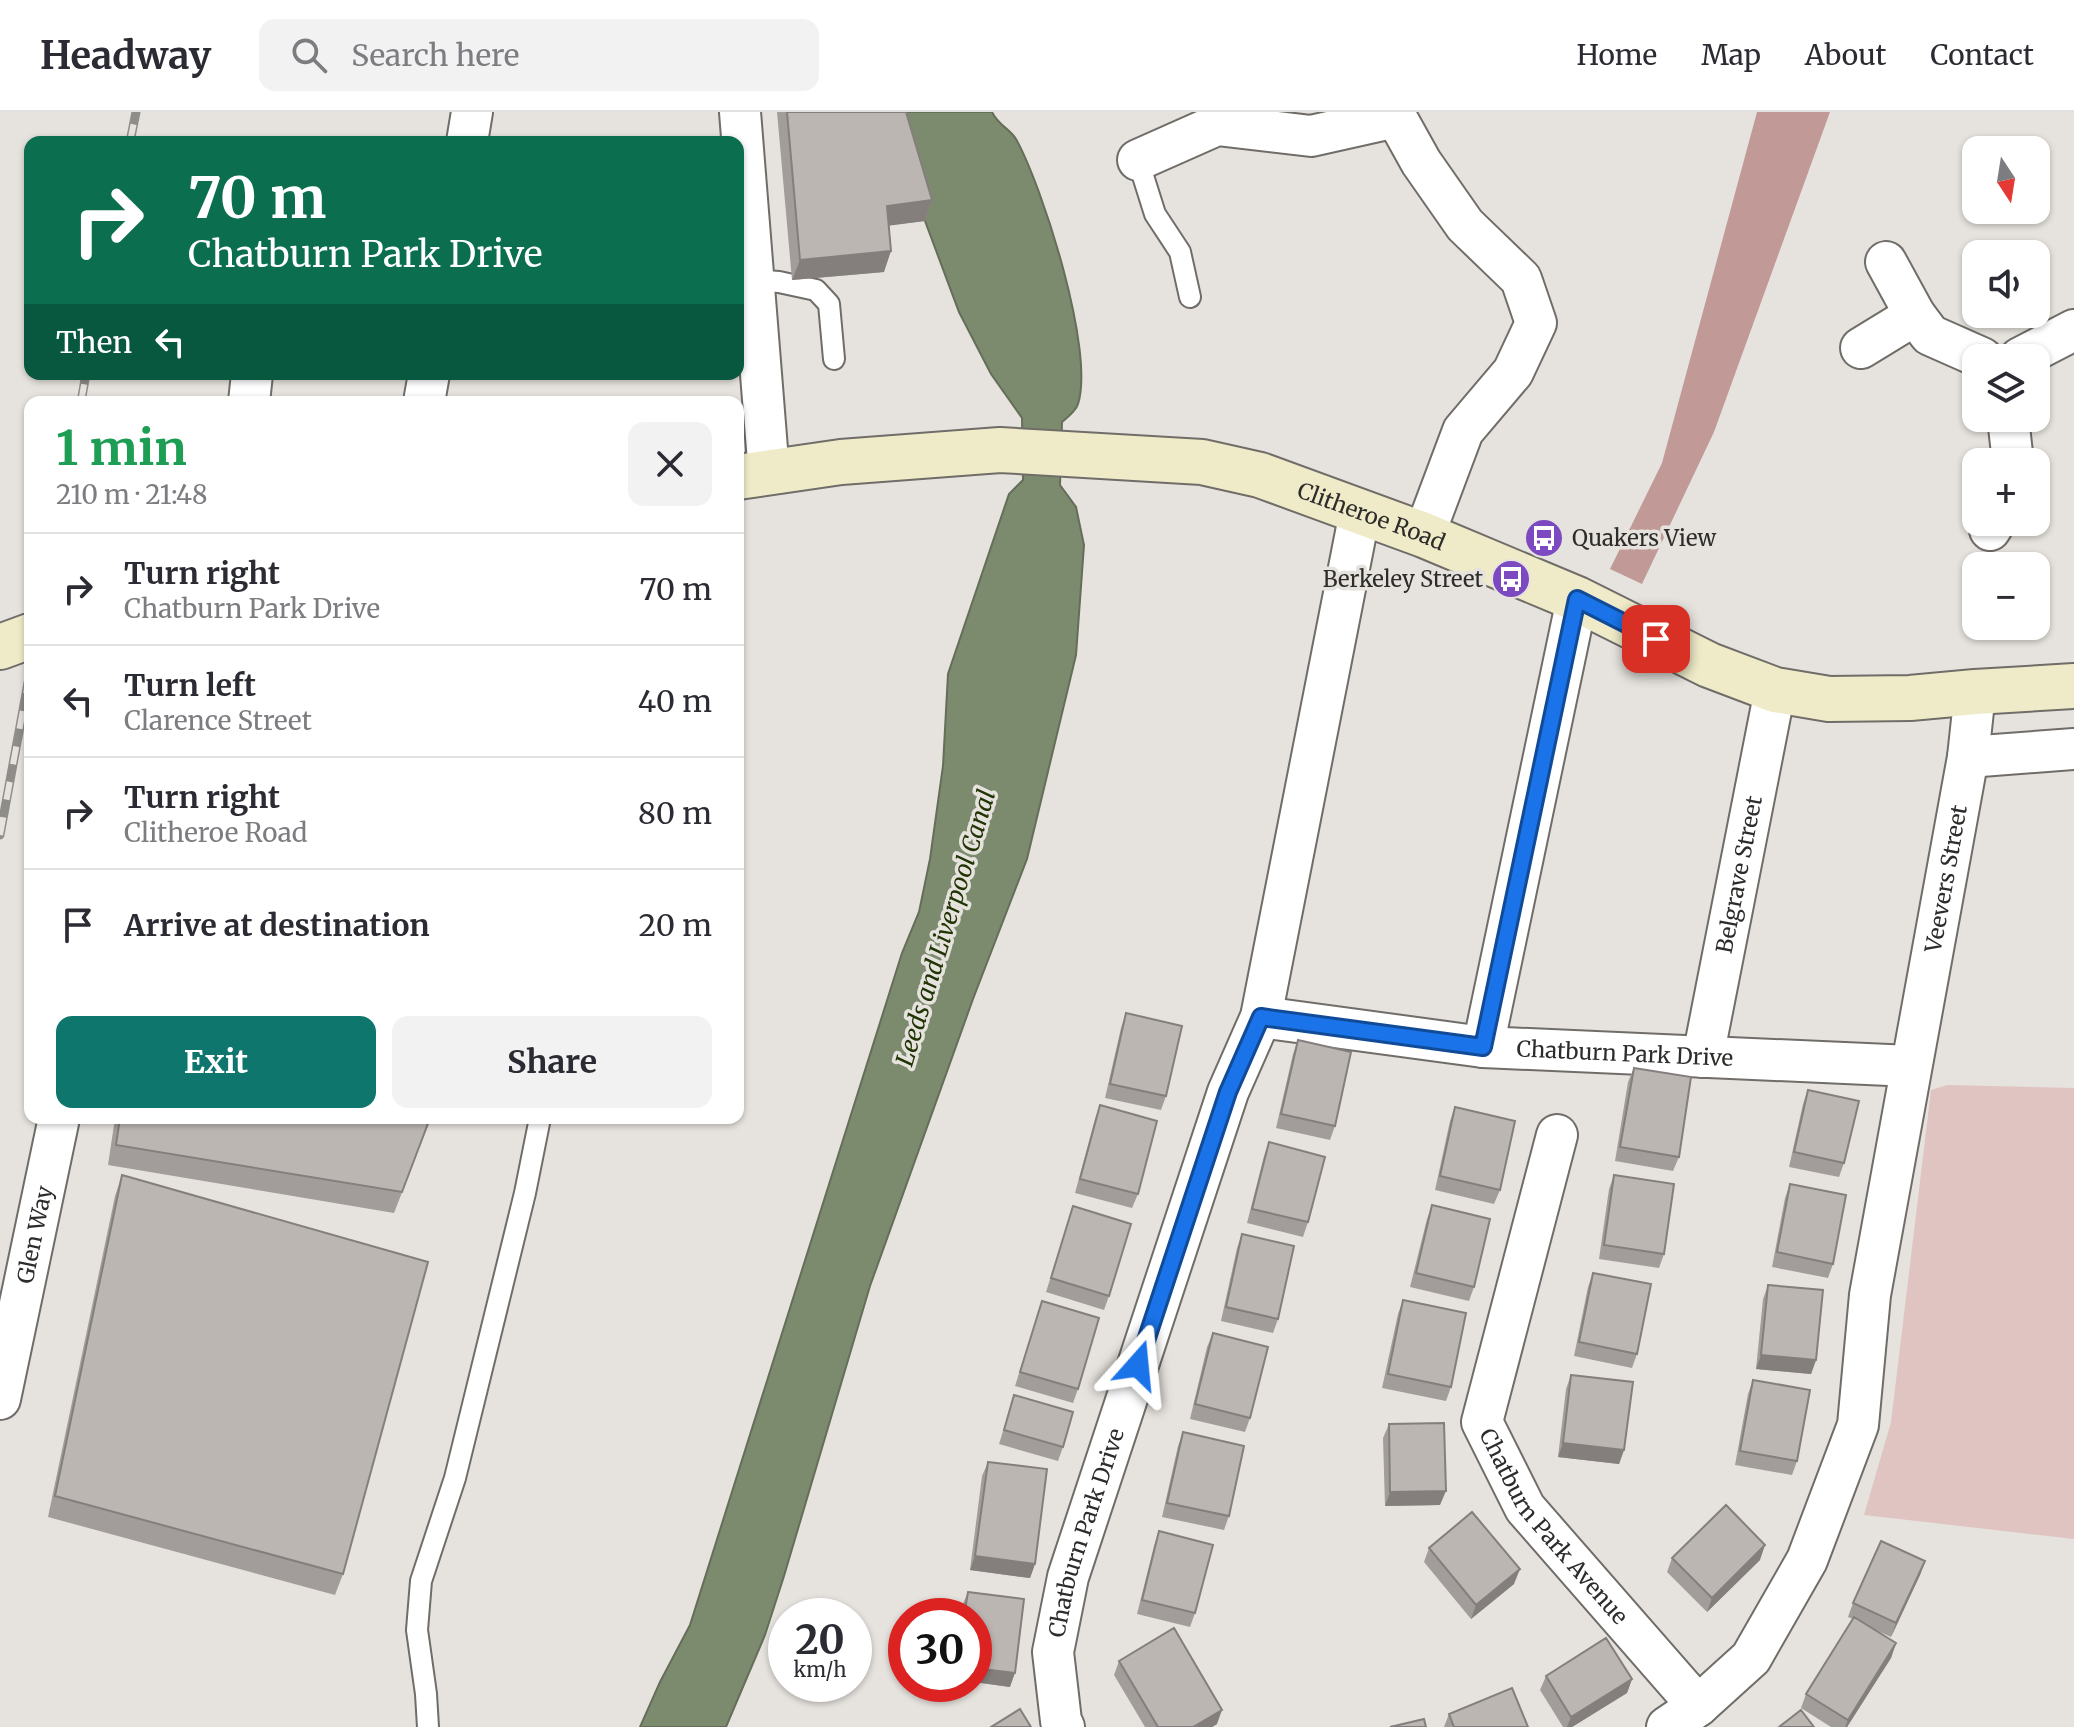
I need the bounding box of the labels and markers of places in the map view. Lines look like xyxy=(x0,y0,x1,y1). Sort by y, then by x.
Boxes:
bus stop icon: Quakers View xyxy=(1523,517,1565,559)
place label: Quakers View xyxy=(1572,524,1717,552)
bus stop icon: Berkeley Street xyxy=(1490,558,1532,600)
place label: Berkeley Street xyxy=(1323,565,1483,593)
pin xyxy=(1622,605,1690,673)

